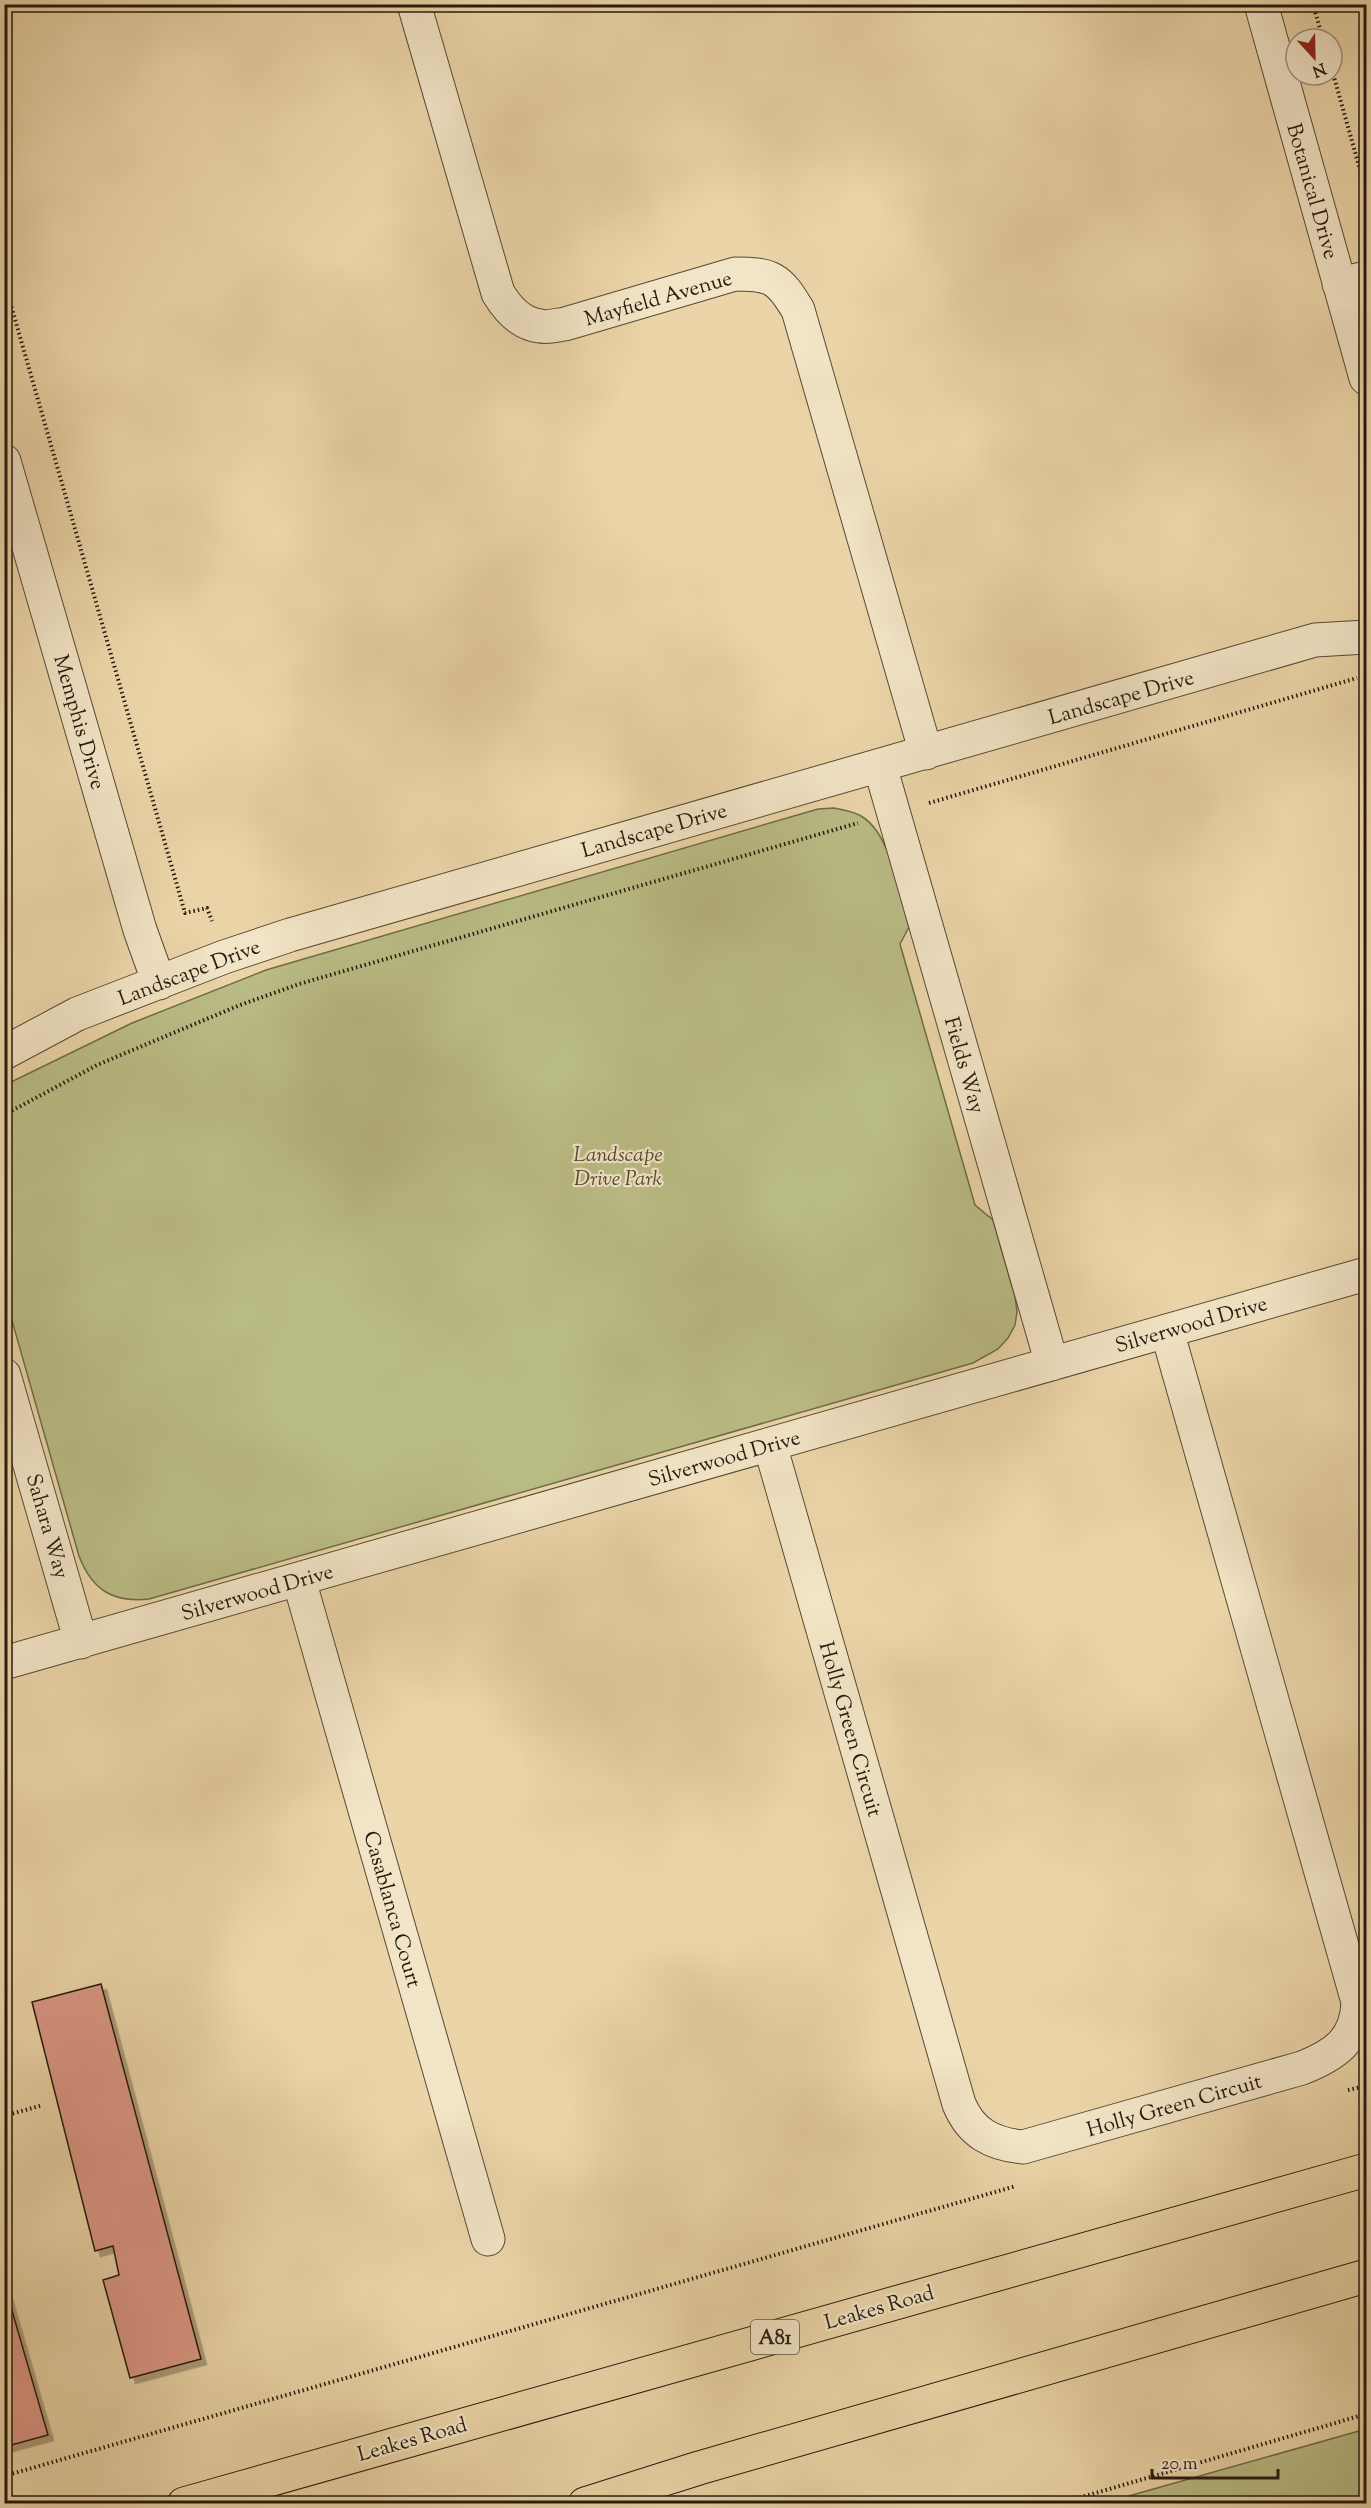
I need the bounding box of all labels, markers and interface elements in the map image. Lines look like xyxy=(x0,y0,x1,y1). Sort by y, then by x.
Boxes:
north arrow xyxy=(1284,27,1344,87)
text: N xyxy=(1308,56,1329,82)
street label: Botanical Drive xyxy=(1277,120,1345,263)
street label: Mayfield Avenue xyxy=(581,265,736,335)
street label: Memphis Drive xyxy=(44,652,112,794)
street label: Landscape Drive xyxy=(1045,664,1198,734)
street label: Landscape Drive xyxy=(578,797,731,867)
street label: Landscape Drive xyxy=(114,933,265,1015)
street label: Fields Way xyxy=(935,1014,991,1118)
park label: Landscape Drive Park xyxy=(573,1141,663,1195)
street label: Silverwood Drive xyxy=(1112,1290,1271,1362)
street label: Silverwood Drive xyxy=(645,1424,804,1496)
street label: Sahara Way xyxy=(17,1471,76,1583)
street label: Silverwood Drive xyxy=(178,1558,337,1630)
street label: Holly Green Circuit xyxy=(810,1638,888,1821)
street label: Casablanca Court xyxy=(354,1828,428,1991)
street label: Holly Green Circuit xyxy=(1083,2068,1266,2146)
street label: Leakes Road xyxy=(821,2279,938,2339)
road number: A81 xyxy=(751,2320,799,2354)
street label: Leakes Road xyxy=(354,2411,471,2471)
scale bar xyxy=(1152,2442,1278,2480)
text: 20 m xyxy=(1161,2452,1198,2478)

